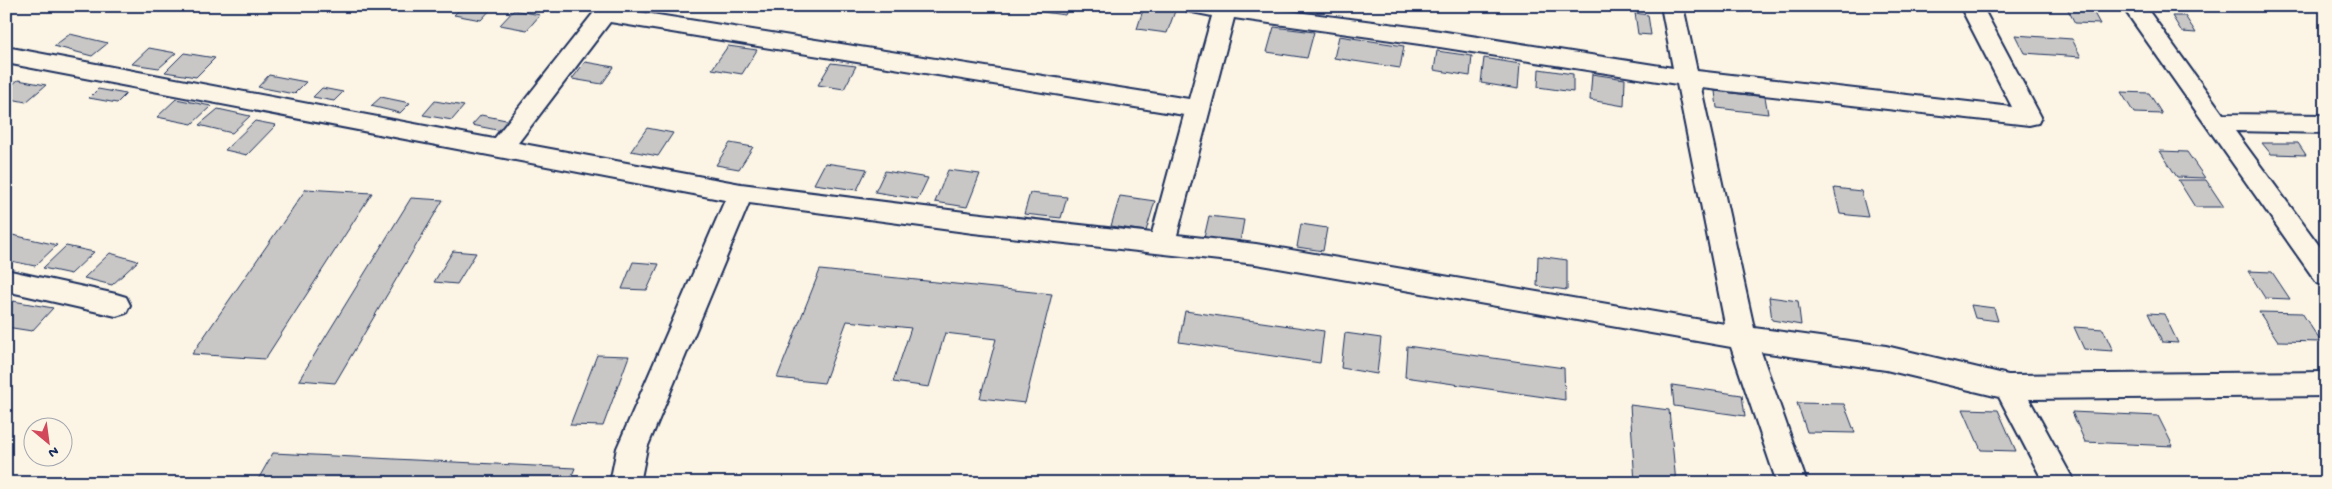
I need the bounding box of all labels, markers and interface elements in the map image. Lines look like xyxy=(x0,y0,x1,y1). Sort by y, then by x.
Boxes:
north arrow xyxy=(22,416,72,466)
text: N xyxy=(45,442,61,461)

